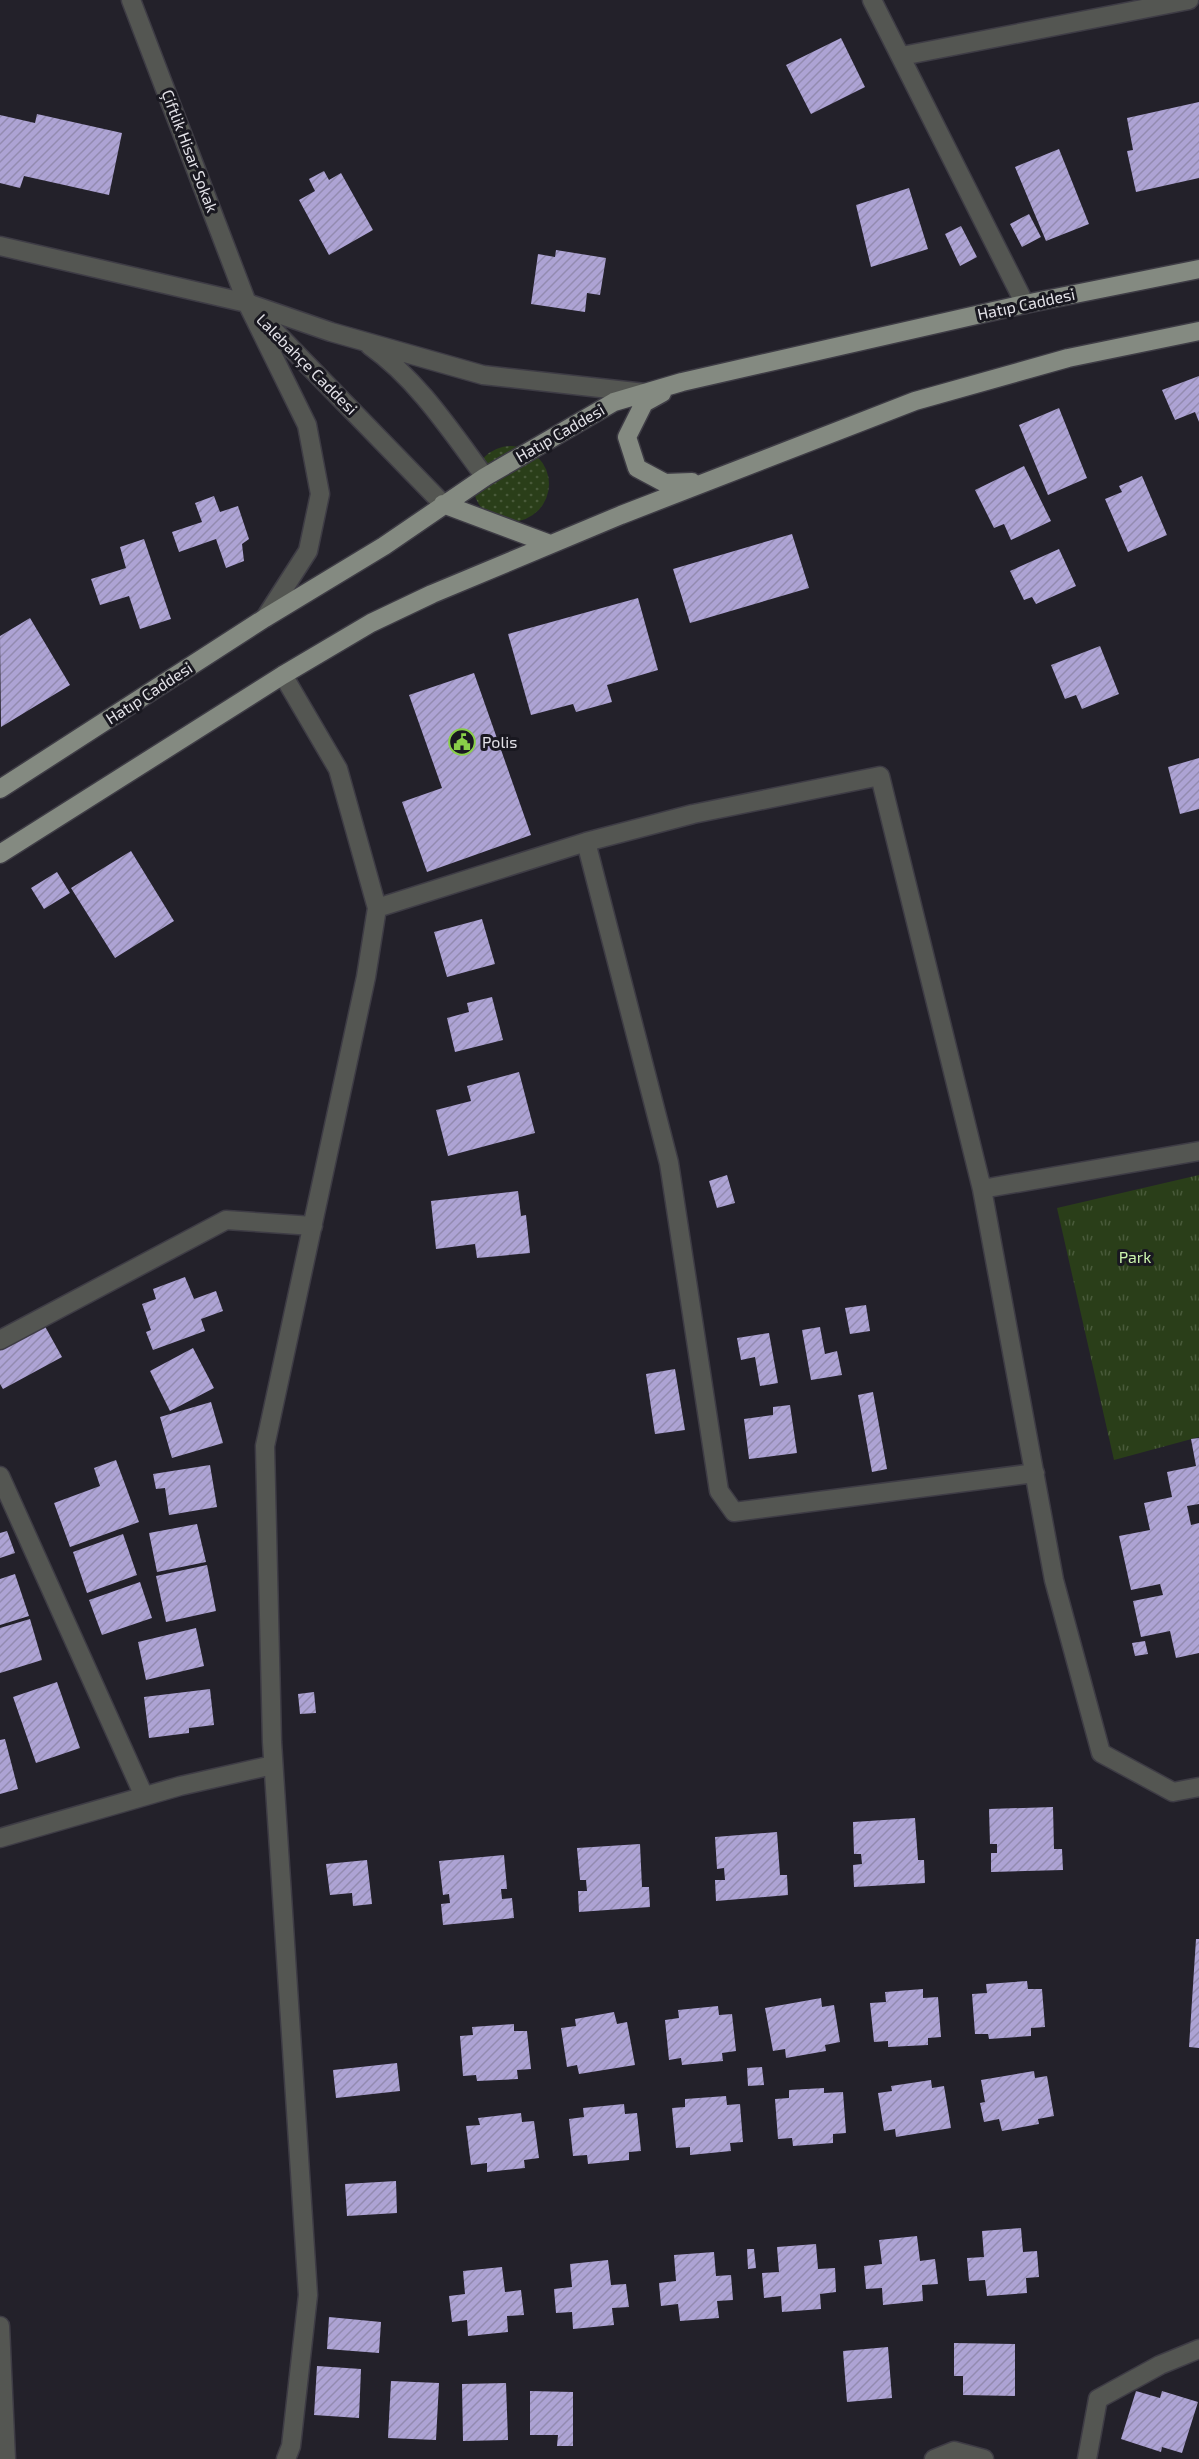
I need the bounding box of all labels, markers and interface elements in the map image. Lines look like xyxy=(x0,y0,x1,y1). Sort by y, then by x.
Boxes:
street label: Çiftlik Hisar Sokak xyxy=(157,87,223,215)
street label: Hatıp Caddesi xyxy=(975,284,1076,323)
street label: Lalebahçe Caddesi xyxy=(252,309,362,419)
street label: Hatıp Caddesi xyxy=(512,400,608,466)
street label: Hatıp Caddesi xyxy=(102,658,196,728)
public building icon: Polis xyxy=(447,727,477,757)
place label: Polis xyxy=(482,732,517,751)
park label: Park xyxy=(1119,1247,1151,1266)

